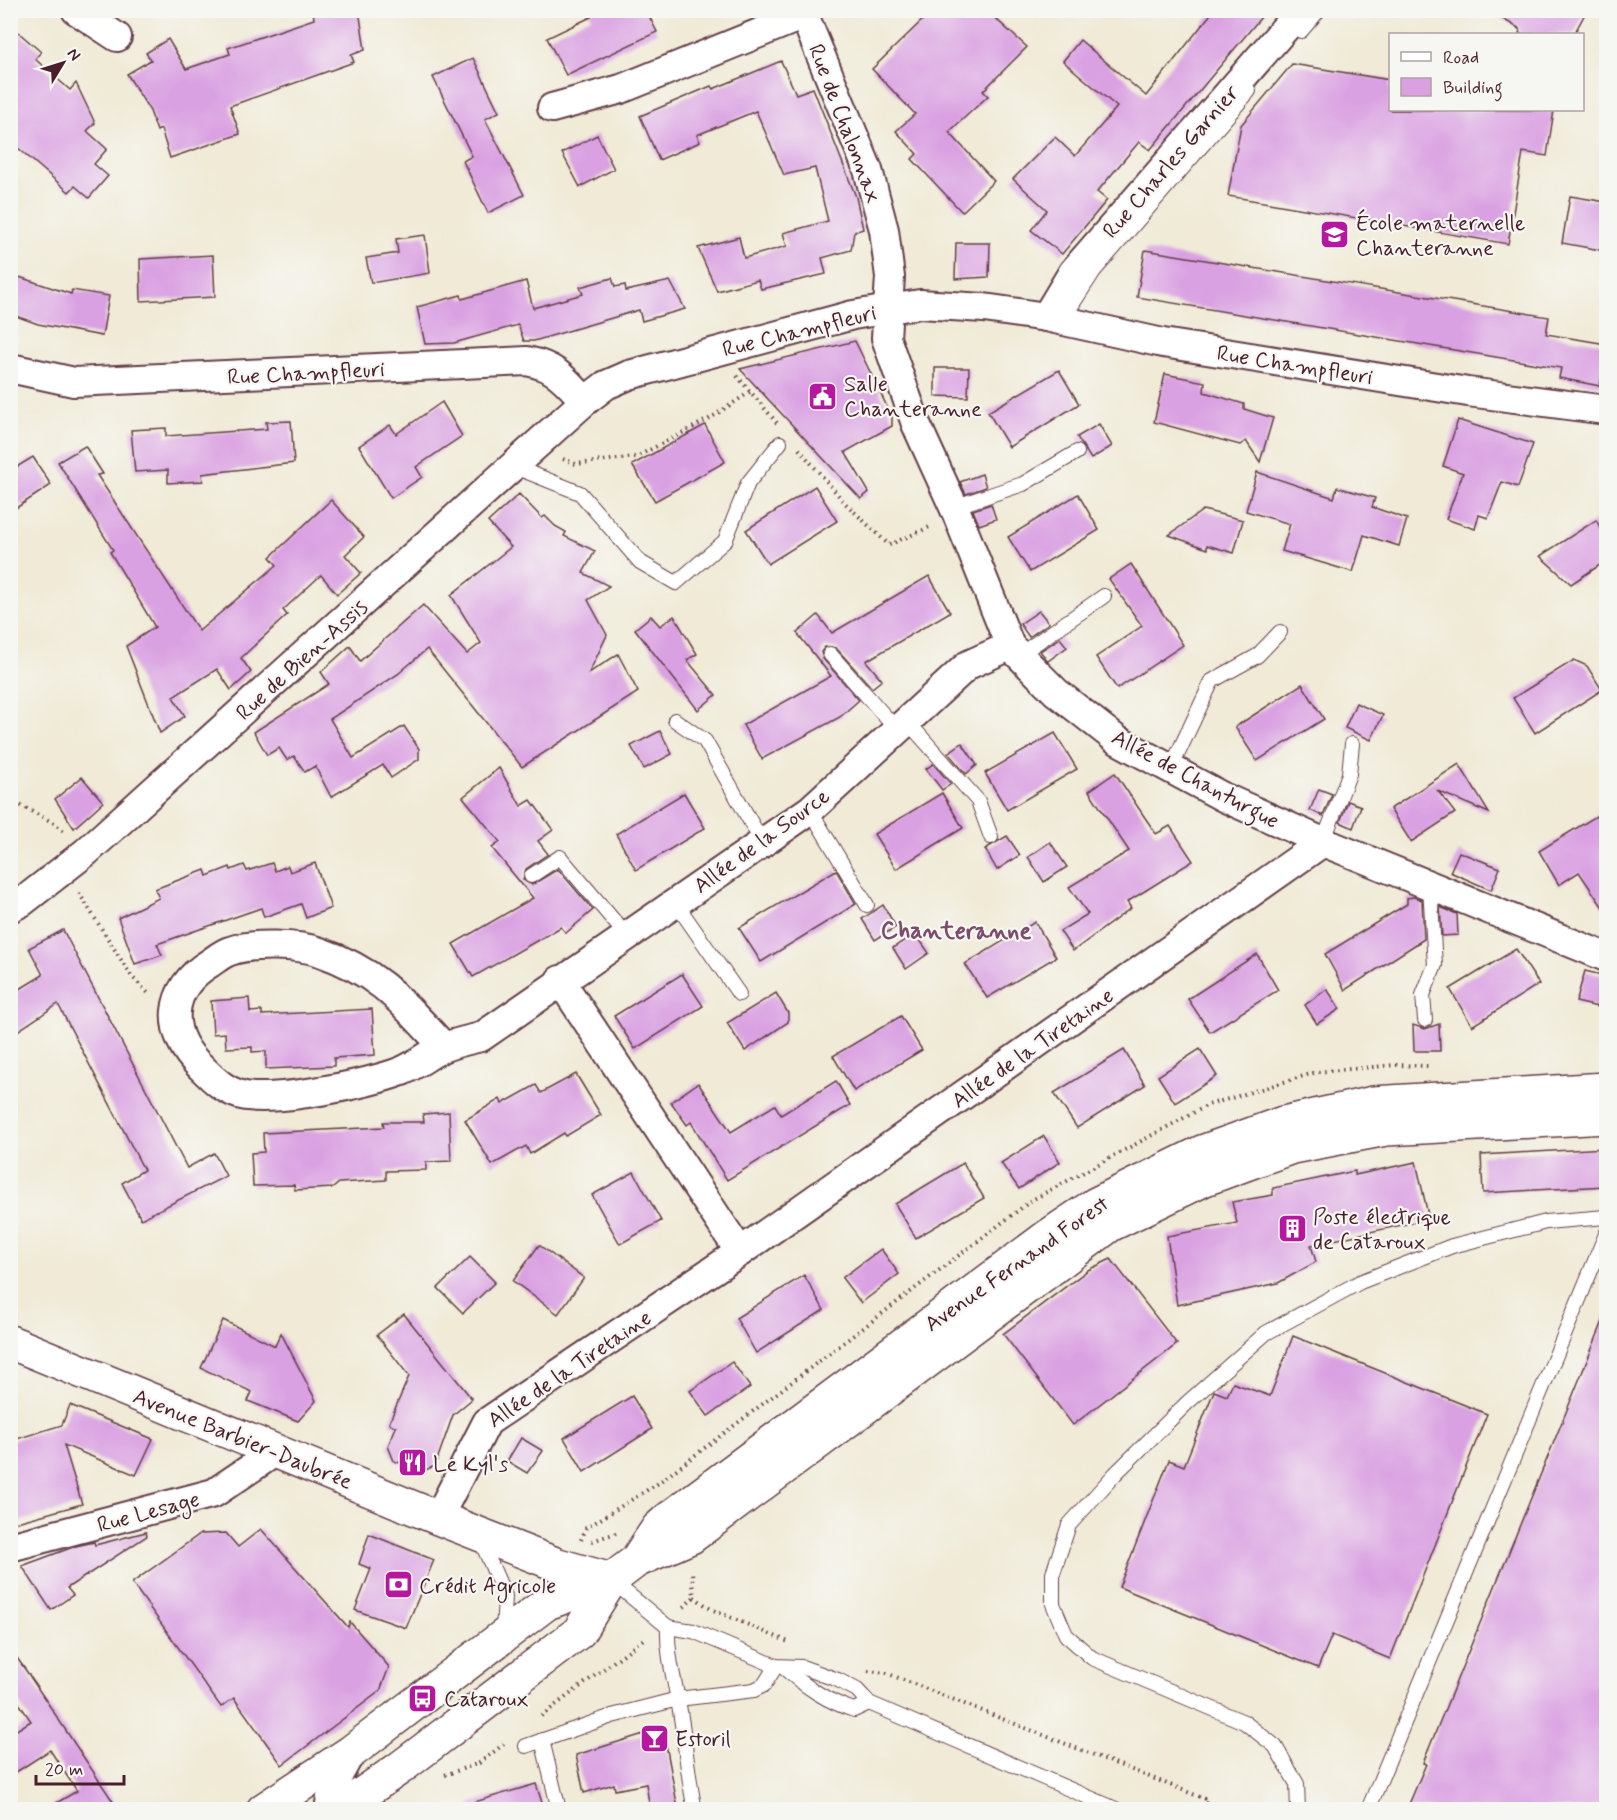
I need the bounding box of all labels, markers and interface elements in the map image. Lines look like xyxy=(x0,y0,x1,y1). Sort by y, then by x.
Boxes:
north arrow xyxy=(33,33,93,93)
legend xyxy=(1389,33,1584,111)
street label: Rue de Chalonnax xyxy=(801,40,887,207)
text: N xyxy=(62,44,85,65)
text: Road xyxy=(1443,46,1479,70)
text: Building xyxy=(1443,76,1503,102)
street label: Rue Charles Garnier xyxy=(1097,79,1246,245)
place label: École maternelle Chanteranne xyxy=(1356,209,1525,263)
school or university icon: École maternelle Chanteranne xyxy=(1319,219,1351,251)
street label: Rue Champfleuri xyxy=(720,299,879,365)
street label: Rue Champfleuri xyxy=(1215,340,1375,392)
street label: Rue Champfleuri xyxy=(227,356,386,392)
place label: Salle Chanteranne xyxy=(844,371,982,424)
public building icon: Salle Chanteranne xyxy=(807,380,839,412)
street label: Rue de Bien-Assis xyxy=(231,594,374,727)
street label: Allée de Chanturgue xyxy=(1105,724,1284,838)
street label: Allée de la Source xyxy=(688,783,836,901)
district label: Chanteranne xyxy=(881,916,1031,947)
street label: Allée de la Tiretaine xyxy=(946,982,1120,1115)
street label: Avenue Fernand Forest xyxy=(920,1190,1115,1339)
place label: Poste électrique de Cataroux xyxy=(1313,1204,1451,1257)
building icon: Poste électrique de Cataroux xyxy=(1276,1213,1308,1245)
street label: Allée de la Tiretaine xyxy=(483,1304,658,1435)
street label: Avenue Barbier-Daubrée xyxy=(129,1383,356,1497)
restaurant icon: Le Kyl's xyxy=(396,1447,428,1479)
place label: Le Kyl's xyxy=(433,1451,509,1479)
street label: Rue Lesage xyxy=(94,1486,204,1543)
bank icon: Crédit Agricole xyxy=(382,1569,414,1601)
place label: Crédit Agricole xyxy=(419,1573,556,1604)
bus stop icon: Cataroux xyxy=(407,1682,439,1714)
place label: Cataroux xyxy=(444,1686,529,1714)
bar icon: Estoril xyxy=(638,1722,670,1754)
place label: Estoril xyxy=(675,1726,731,1754)
scale bar xyxy=(36,1748,124,1786)
text: 20 m xyxy=(45,1758,83,1782)

